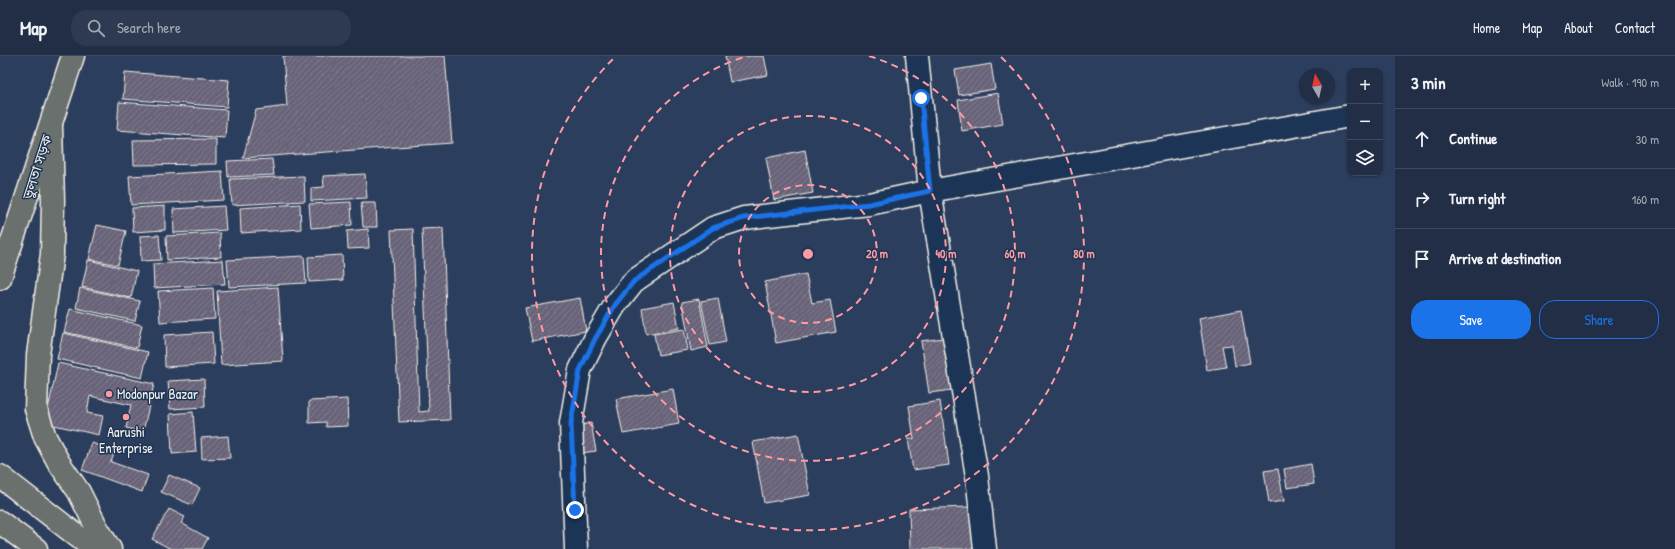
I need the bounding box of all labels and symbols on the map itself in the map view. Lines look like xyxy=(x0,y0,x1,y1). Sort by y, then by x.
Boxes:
north arrow xyxy=(1299,68,1335,104)
route start xyxy=(912,89,930,107)
street label: ভুলতা সড়ক xyxy=(17,131,56,203)
text: 20 m xyxy=(866,245,888,262)
text: 40 m xyxy=(936,245,956,262)
text: 60 m xyxy=(1004,245,1026,262)
text: 80 m xyxy=(1073,245,1095,262)
centre of rings xyxy=(801,247,815,261)
place label: Modonpur Bazar xyxy=(117,384,199,404)
marker: Modonpur Bazar xyxy=(104,389,114,399)
marker: Aarushi Enterprise xyxy=(121,412,131,422)
place label: Aarushi Enterprise xyxy=(99,422,153,458)
route end xyxy=(566,501,584,519)

